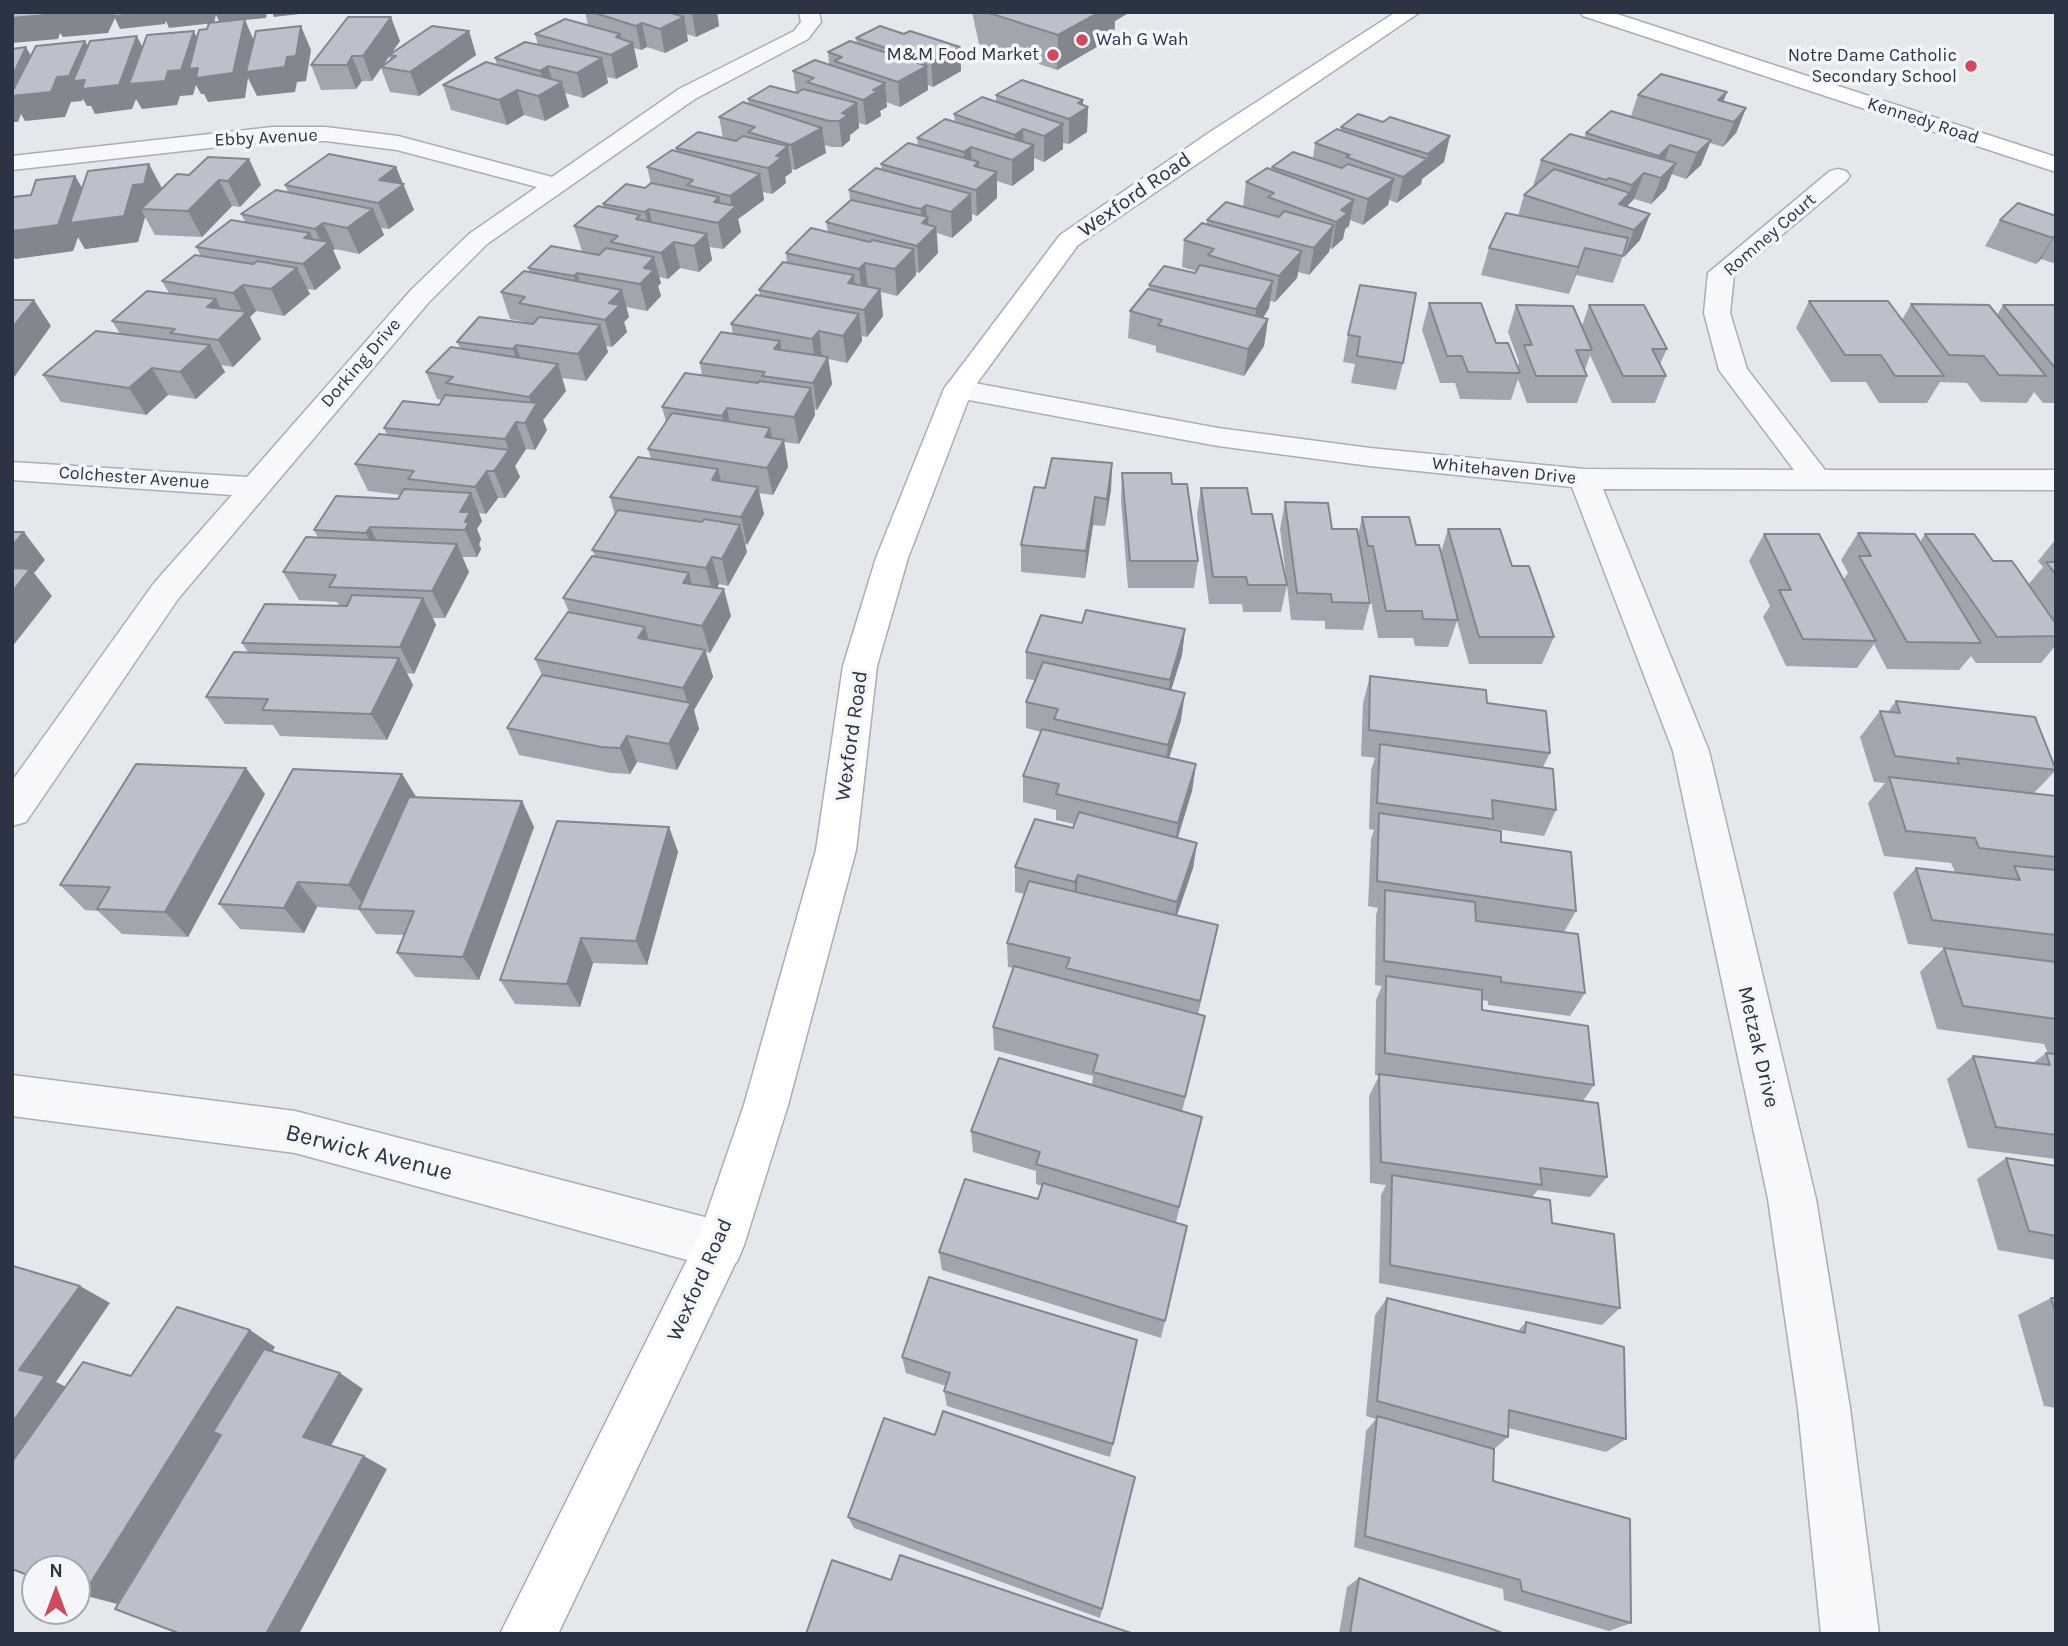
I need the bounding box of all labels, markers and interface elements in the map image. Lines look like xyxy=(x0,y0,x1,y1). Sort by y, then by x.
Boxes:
place label: Wah G Wah xyxy=(1096,29,1189,51)
marker: Wah G Wah xyxy=(1074,32,1090,48)
place label: M&M Food Market xyxy=(886,44,1039,66)
place label: Notre Dame Catholic Secondary School xyxy=(1788,45,1957,88)
marker: M&M Food Market xyxy=(1045,47,1061,63)
marker: Notre Dame Catholic Secondary School xyxy=(1963,58,1979,74)
street label: Kennedy Road xyxy=(1865,93,1981,149)
street label: Ebby Avenue xyxy=(214,125,318,151)
street label: Wexford Road xyxy=(1074,147,1196,243)
street label: Romney Court xyxy=(1719,189,1821,281)
street label: Dorking Drive xyxy=(316,314,406,412)
street label: Whitehaven Drive xyxy=(1431,453,1577,489)
street label: Colchester Avenue xyxy=(58,462,210,494)
street label: Wexford Road xyxy=(830,669,874,803)
street label: Metzak Drive xyxy=(1732,984,1784,1110)
street label: Berwick Avenue xyxy=(283,1118,455,1188)
street label: Wexford Road xyxy=(662,1215,738,1345)
north arrow xyxy=(21,1555,91,1625)
text: N xyxy=(49,1560,63,1582)

